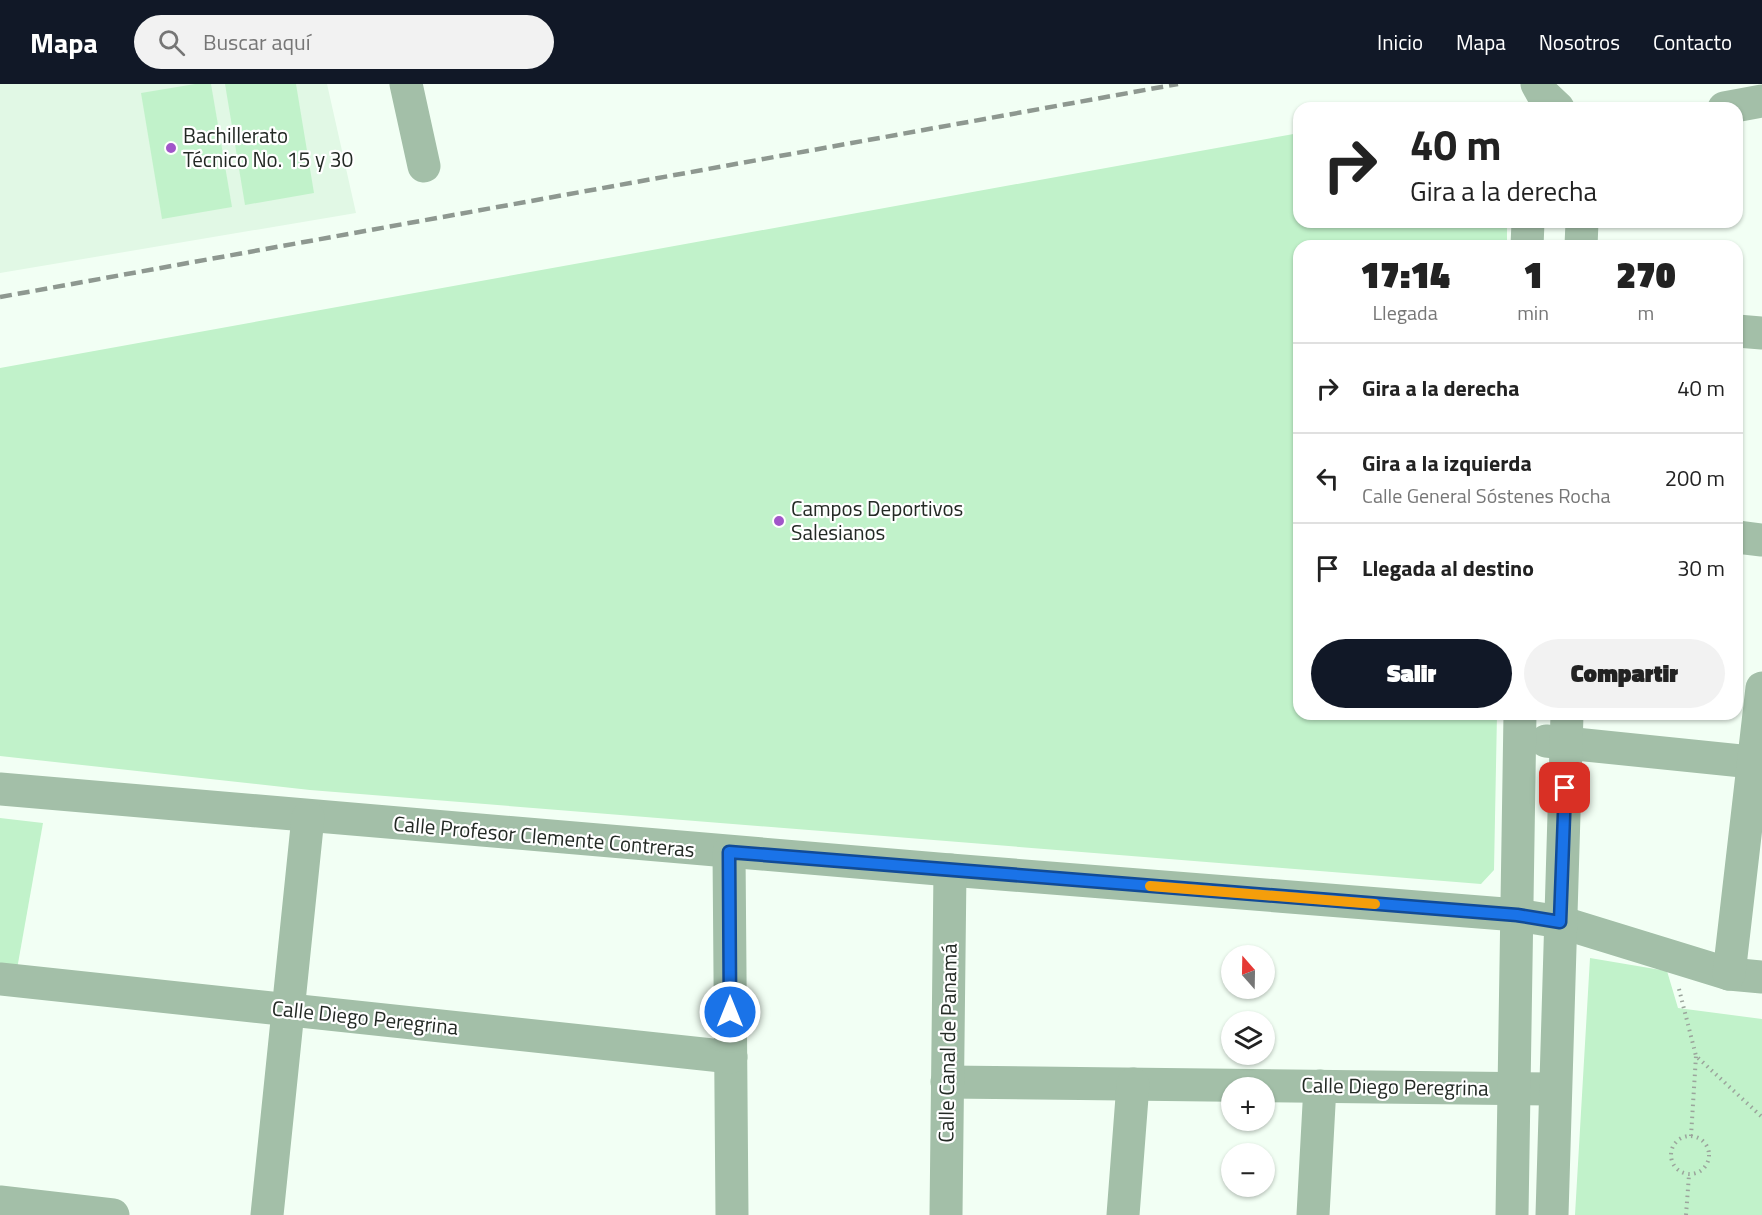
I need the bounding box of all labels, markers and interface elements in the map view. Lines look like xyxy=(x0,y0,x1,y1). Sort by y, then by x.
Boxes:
search box xyxy=(134,15,554,69)
text: Mapa xyxy=(30,21,98,64)
text: Buscar aquí xyxy=(203,25,311,59)
icon: search xyxy=(155,26,188,59)
text: Inicio xyxy=(1377,26,1423,58)
text: Mapa xyxy=(1456,26,1506,58)
text: Nosotros xyxy=(1539,26,1620,58)
text: Contacto xyxy=(1653,26,1732,58)
text: 40 m xyxy=(1410,112,1502,176)
place label: Bachillerato Técnico No. 15 y 30 xyxy=(183,119,353,175)
icon: right xyxy=(1311,126,1389,204)
marker: Bachillerato Técnico No. 15 y 30 xyxy=(164,141,178,155)
text: Gira a la derecha xyxy=(1410,170,1597,211)
text: 17:14 xyxy=(1360,247,1450,302)
text: 1 xyxy=(1523,247,1543,302)
text: 270 xyxy=(1616,247,1676,302)
text: Llegada xyxy=(1372,297,1438,328)
text: min xyxy=(1517,297,1549,328)
text: m xyxy=(1638,297,1654,328)
text: Gira a la derecha xyxy=(1362,371,1519,405)
text: 40 m xyxy=(1677,371,1725,405)
icon: right xyxy=(1311,372,1344,405)
text: Gira a la izquierda xyxy=(1362,446,1532,480)
text: 200 m xyxy=(1665,461,1725,495)
icon: left xyxy=(1311,462,1344,495)
text: Calle General Sóstenes Rocha xyxy=(1362,480,1610,511)
place label: Campos Deportivos Salesianos xyxy=(791,492,963,548)
marker: Campos Deportivos Salesianos xyxy=(772,514,786,528)
text: Llegada al destino xyxy=(1362,551,1534,585)
text: 30 m xyxy=(1677,551,1725,585)
icon: arrive xyxy=(1311,552,1344,585)
button: Salir xyxy=(1311,639,1512,708)
button: Compartir xyxy=(1524,639,1725,708)
pin xyxy=(1539,762,1590,813)
icon: arrive xyxy=(1548,771,1581,804)
street label: Calle Profesor Clemente Contreras xyxy=(392,807,696,865)
street label: Calle Canal de Panamá xyxy=(929,943,965,1143)
north arrow xyxy=(1221,945,1275,999)
map controls xyxy=(1221,945,1275,1197)
position arrow xyxy=(698,980,762,1044)
street label: Calle Diego Peregrina xyxy=(270,991,460,1043)
button: layers xyxy=(1221,1011,1275,1065)
street label: Calle Diego Peregrina xyxy=(1301,1068,1489,1104)
button: + xyxy=(1221,1077,1275,1131)
button: − xyxy=(1221,1143,1275,1197)

